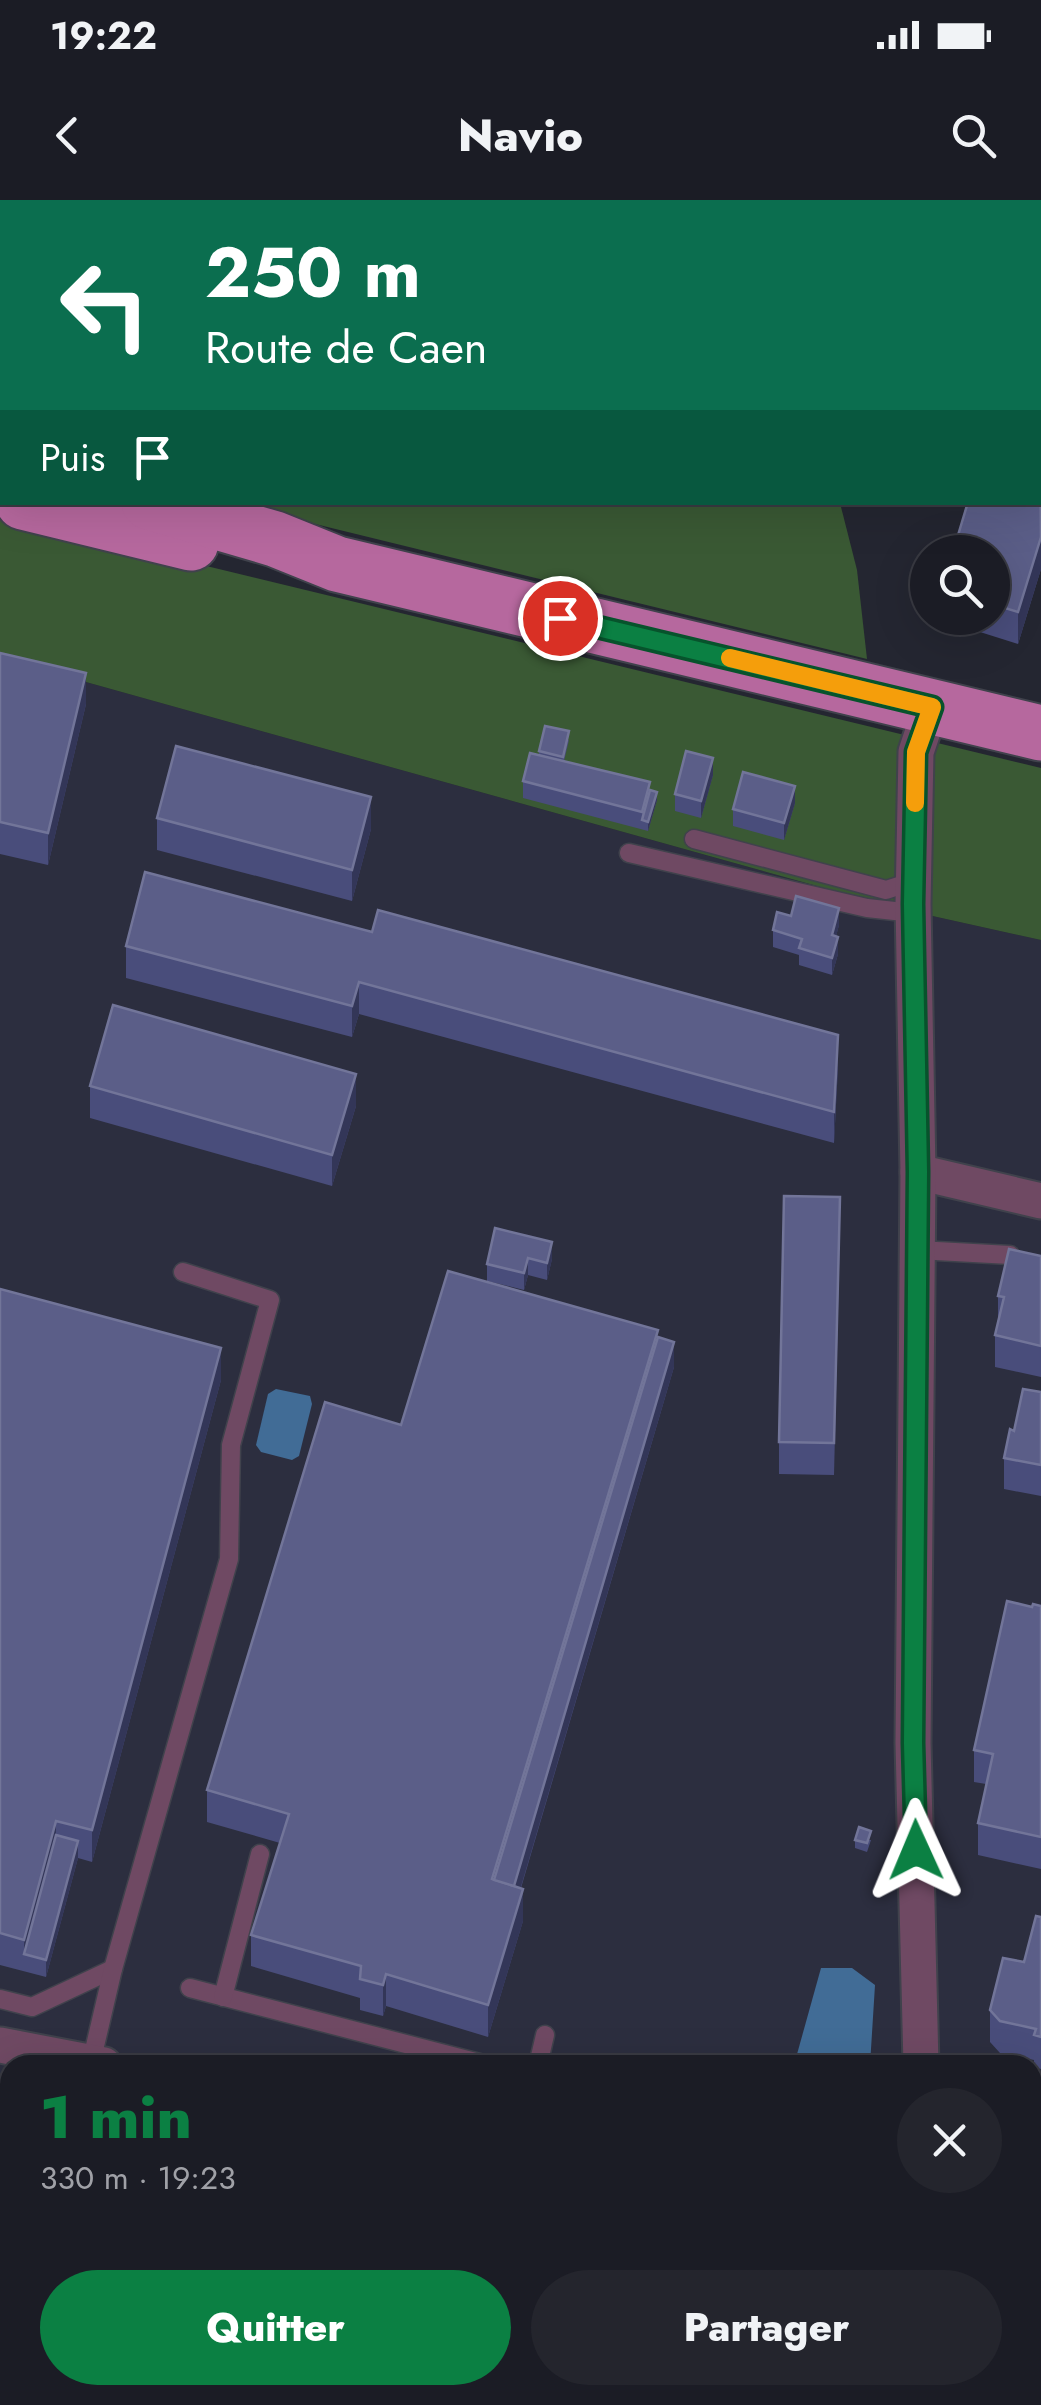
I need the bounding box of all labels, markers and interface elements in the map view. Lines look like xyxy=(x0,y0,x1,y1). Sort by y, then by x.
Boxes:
text: 19:22 xyxy=(50,8,157,63)
text: Navio xyxy=(458,103,583,168)
icon: back xyxy=(40,108,95,163)
icon: search xyxy=(946,108,1001,163)
text: 250 m xyxy=(205,222,421,323)
icon: left xyxy=(40,240,170,370)
text: Route de Caen xyxy=(205,315,487,380)
text: Puis xyxy=(40,430,105,485)
icon: arrive xyxy=(125,430,180,485)
map controls xyxy=(910,535,1010,635)
button: search xyxy=(910,535,1010,635)
pin xyxy=(518,576,603,661)
icon: arrive xyxy=(533,591,588,646)
position arrow xyxy=(864,1798,968,1902)
text: 1 min xyxy=(40,2074,192,2161)
button: close xyxy=(897,2088,1002,2193)
text: 330 m · 19:23 xyxy=(40,2155,236,2201)
button: Quitter xyxy=(40,2270,511,2385)
button: Partager xyxy=(531,2270,1002,2385)

